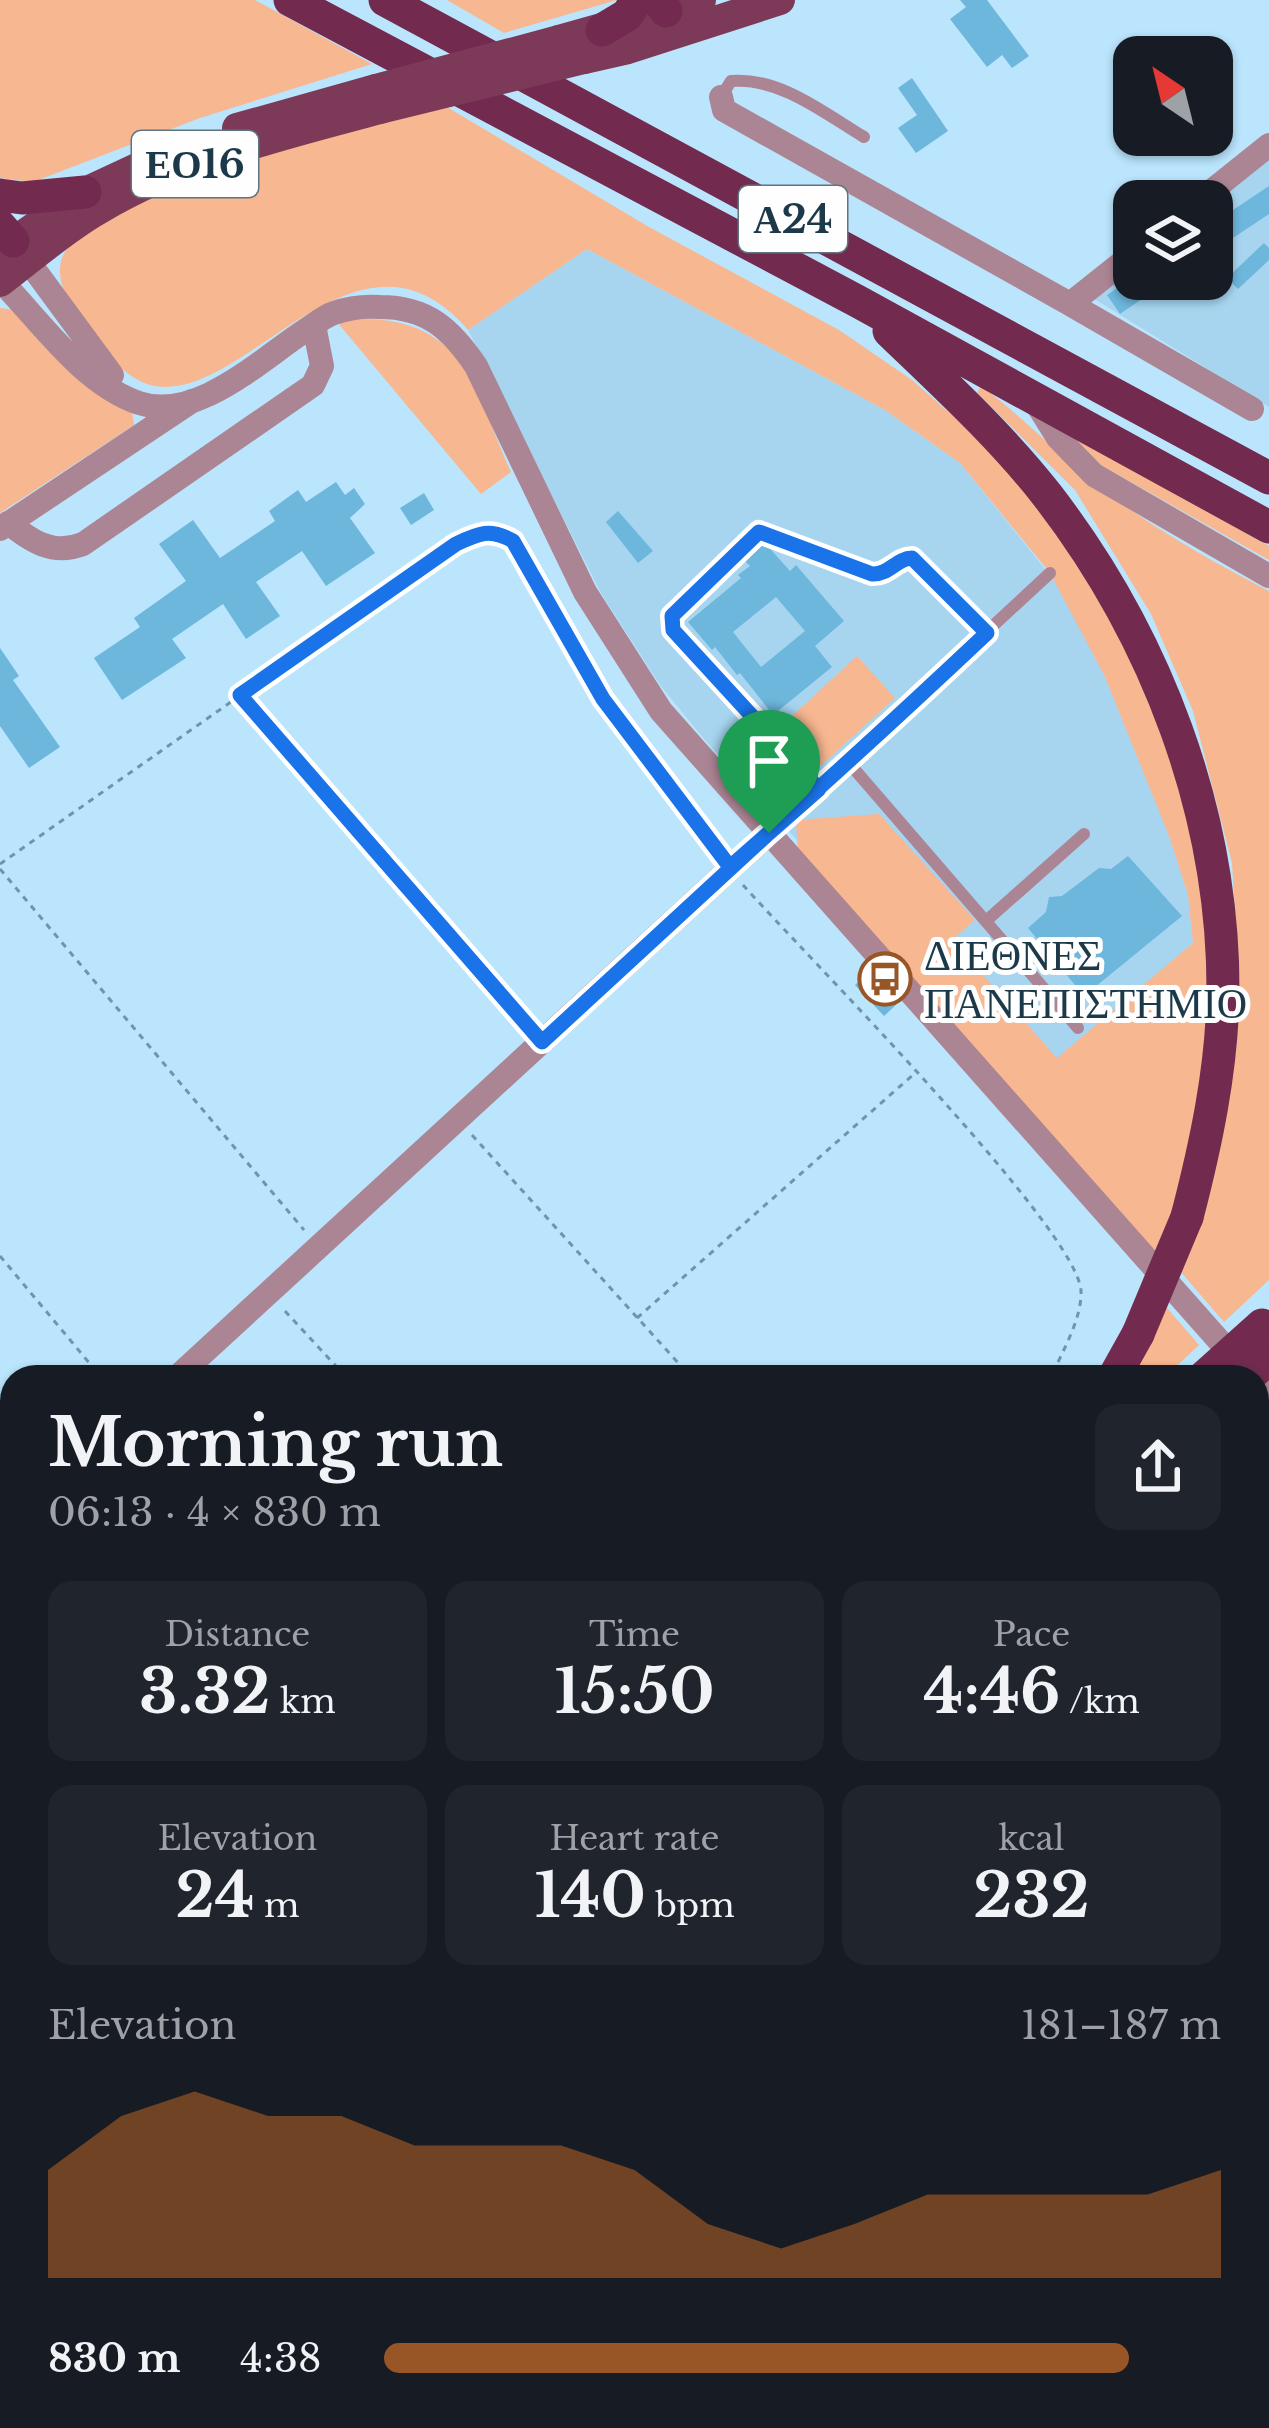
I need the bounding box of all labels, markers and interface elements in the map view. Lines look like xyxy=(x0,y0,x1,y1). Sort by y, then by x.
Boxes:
north arrow xyxy=(1113,36,1233,156)
map controls xyxy=(1113,36,1233,300)
road number: ΕΟ16 xyxy=(132,131,258,197)
button: layers xyxy=(1113,180,1233,300)
road number: Α24 xyxy=(739,186,847,252)
pin xyxy=(718,710,820,833)
icon: arrive xyxy=(736,728,802,794)
place label: ΔΙΕΘΝΕΣ ΠΑΝΕΠΙΣΤΗΜΙΟ xyxy=(924,929,1247,1029)
bus stop icon: ΔΙΕΘΝΕΣ ΠΑΝΕΠΙΣΤΗΜΙΟ xyxy=(857,951,913,1007)
text: Morning run xyxy=(48,1402,503,1484)
button: share xyxy=(1095,1404,1221,1530)
text: 06:13 · 4 × 830 m xyxy=(48,1488,381,1537)
text: Distance xyxy=(165,1614,310,1655)
text: Time xyxy=(589,1614,680,1655)
text: Pace xyxy=(993,1614,1070,1655)
text: 3.32 xyxy=(139,1655,270,1729)
text: 15:50 xyxy=(555,1655,714,1729)
text: 4:46 xyxy=(923,1655,1061,1729)
text: km xyxy=(270,1681,336,1722)
text: /km xyxy=(1061,1681,1140,1722)
text: Elevation xyxy=(158,1818,317,1859)
text: Heart rate xyxy=(550,1818,719,1859)
text: kcal xyxy=(999,1818,1064,1859)
text: 24 xyxy=(176,1859,255,1933)
text: 140 xyxy=(534,1859,646,1933)
text: 232 xyxy=(973,1859,1090,1933)
text: m xyxy=(255,1885,299,1926)
text: bpm xyxy=(646,1885,735,1926)
text: Elevation xyxy=(48,2001,236,2050)
text: 181–187 m xyxy=(1021,2001,1221,2050)
text: 830 m xyxy=(48,2334,181,2383)
text: 4:38 xyxy=(240,2334,322,2383)

